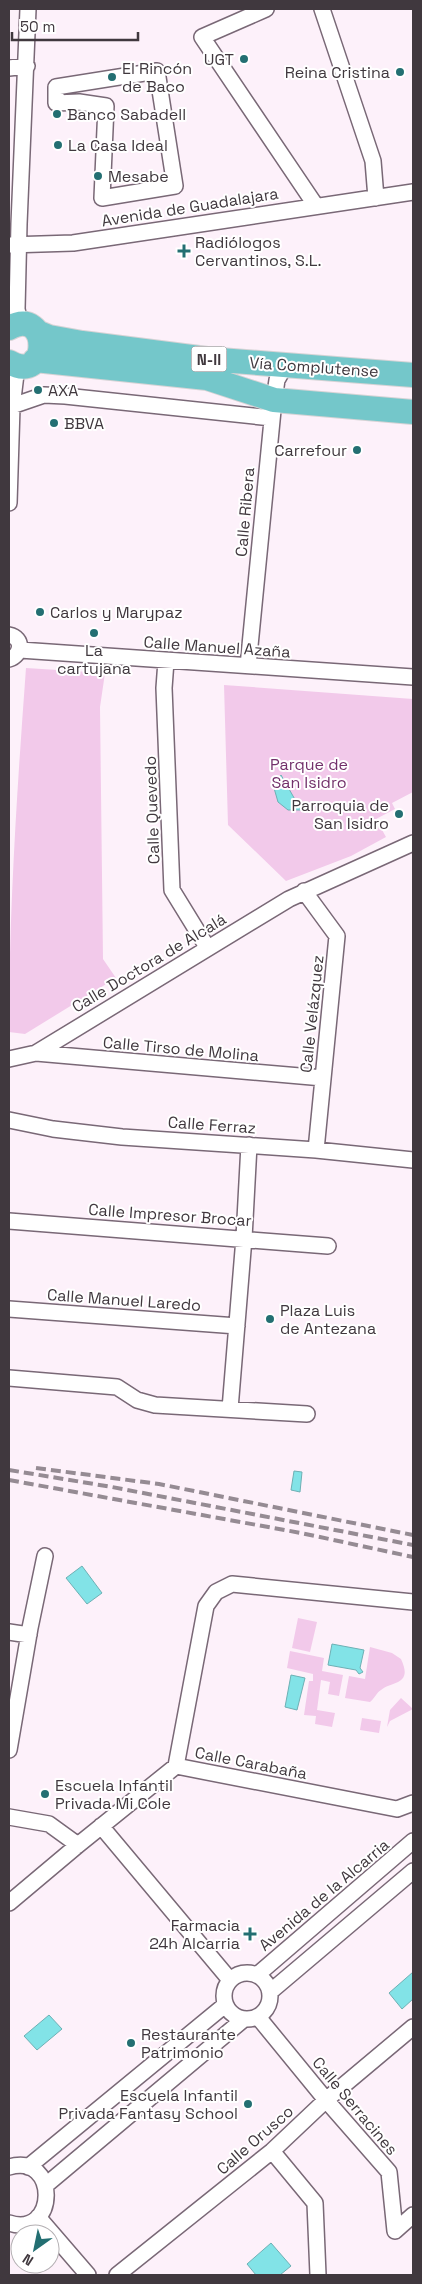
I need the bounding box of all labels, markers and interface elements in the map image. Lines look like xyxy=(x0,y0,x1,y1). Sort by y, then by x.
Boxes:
scale bar xyxy=(12,10,139,42)
text: 50 m xyxy=(20,17,55,36)
place label: UGT xyxy=(204,49,234,70)
marker: UGT xyxy=(238,53,250,65)
place label: El Rincón de Baco xyxy=(122,58,192,97)
place label: Reina Cristina xyxy=(285,62,390,83)
marker: Reina Cristina xyxy=(394,66,406,78)
marker: El Rincón de Baco xyxy=(106,71,118,83)
place label: Banco Sabadell xyxy=(67,104,186,125)
marker: Banco Sabadell xyxy=(51,108,63,120)
place label: La Casa Ideal xyxy=(68,135,168,156)
marker: La Casa Ideal xyxy=(52,139,64,151)
place label: Mesabe xyxy=(108,166,169,187)
marker: Mesabe xyxy=(92,170,104,182)
street label: Avenida de Guadalajara xyxy=(100,183,280,231)
place label: Radiólogos Cervantinos, S.L. xyxy=(195,232,322,271)
marker: Radiólogos Cervantinos, S.L. xyxy=(177,244,191,258)
road number: N-II xyxy=(192,346,226,372)
street label: Vía Complutense xyxy=(249,352,379,382)
place label: AXA xyxy=(48,380,78,401)
marker: AXA xyxy=(32,384,44,396)
place label: BBVA xyxy=(64,413,104,434)
marker: BBVA xyxy=(48,417,60,429)
place label: Carrefour xyxy=(274,440,347,461)
marker: Carrefour xyxy=(351,444,363,456)
street label: Calle Ribera xyxy=(231,466,259,558)
place label: Carlos y Marypaz xyxy=(50,602,182,623)
marker: Carlos y Marypaz xyxy=(34,606,46,618)
marker: La cartujana xyxy=(88,627,100,639)
street label: Calle Manuel Azaña xyxy=(143,631,291,663)
place label: La cartujana xyxy=(57,640,131,679)
park label: Parque de San Isidro xyxy=(270,754,348,793)
street label: Calle Quevedo xyxy=(140,755,164,865)
place label: Parroquia de San Isidro xyxy=(292,795,389,834)
marker: Parroquia de San Isidro xyxy=(393,808,405,820)
street label: Calle Doctora de Alcalá xyxy=(68,909,230,1017)
street label: Calle Velázquez xyxy=(295,954,329,1074)
street label: Calle Tirso de Molina xyxy=(102,1032,260,1066)
street label: Calle Ferraz xyxy=(167,1111,257,1139)
street label: Calle Impresor Brocar xyxy=(88,1199,252,1231)
street label: Calle Manuel Laredo xyxy=(46,1284,202,1316)
place label: Plaza Luis de Antezana xyxy=(280,1300,376,1339)
marker: Plaza Luis de Antezana xyxy=(264,1313,276,1325)
street label: Calle Carabaña xyxy=(193,1742,309,1784)
place label: Escuela Infantil Privada Mi Cole xyxy=(55,1775,173,1814)
marker: Escuela Infantil Privada Mi Cole xyxy=(39,1788,51,1800)
street label: Avenida de la Alcarria xyxy=(255,1834,393,1956)
place label: Farmacia 24h Alcarria xyxy=(149,1915,240,1954)
marker: Farmacia 24h Alcarria xyxy=(244,1928,256,1940)
place label: Restaurante Patrimonio xyxy=(141,2024,236,2063)
marker: Restaurante Patrimonio xyxy=(125,2037,137,2049)
street label: Calle Serracines xyxy=(308,2052,402,2160)
place label: Escuela Infantil Privada Fantasy School xyxy=(58,2085,238,2124)
marker: Escuela Infantil Privada Fantasy School xyxy=(242,2098,254,2110)
street label: Calle Orusco xyxy=(212,2101,298,2179)
north arrow xyxy=(10,2224,60,2274)
text: N xyxy=(19,2250,37,2270)

